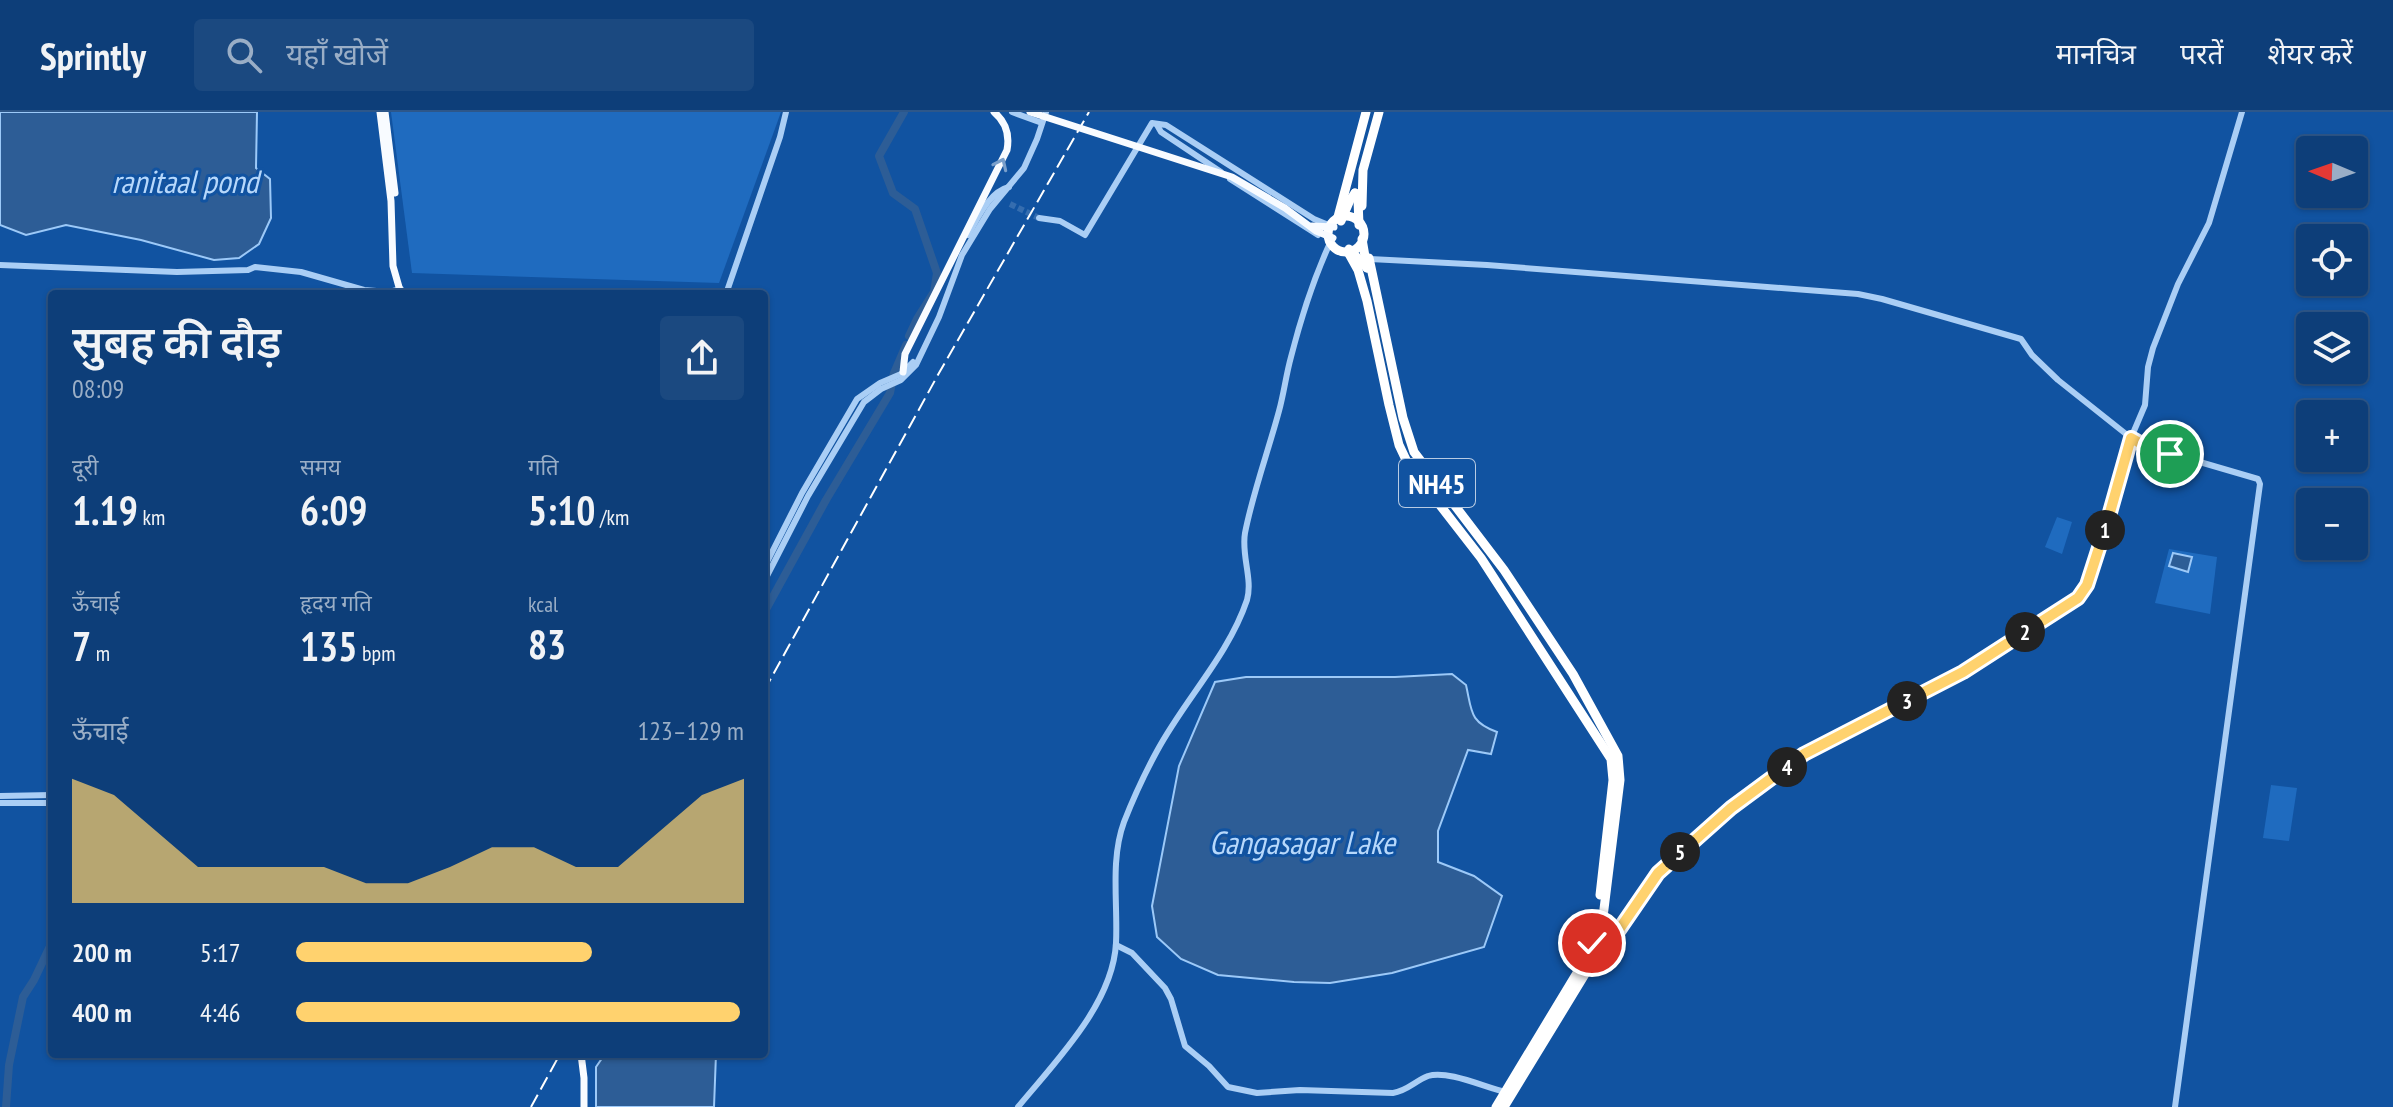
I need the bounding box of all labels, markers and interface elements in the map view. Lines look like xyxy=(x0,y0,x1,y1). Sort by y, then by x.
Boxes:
search box xyxy=(194,19,754,91)
text: Sprintly xyxy=(40,31,146,80)
icon: search xyxy=(222,33,266,77)
text: यहाँ खोजें xyxy=(286,34,388,73)
text: मानचित्र xyxy=(2056,35,2136,72)
text: परतें xyxy=(2180,35,2223,72)
text: शेयर करें xyxy=(2267,35,2353,72)
north arrow xyxy=(2296,136,2368,208)
map controls xyxy=(2296,136,2368,560)
one-way arrow xyxy=(991,158,1007,173)
water label: ranitaal pond xyxy=(112,160,263,202)
button: locate xyxy=(2296,224,2368,296)
button: layers xyxy=(2296,312,2368,384)
text: सुबह की दौड़ xyxy=(72,313,281,370)
button: share xyxy=(660,316,744,400)
text: 08:09 xyxy=(72,372,124,405)
button: + xyxy=(2296,400,2368,472)
pin xyxy=(2136,420,2204,488)
icon: arrive xyxy=(2148,432,2192,476)
text: दूरी xyxy=(72,453,98,481)
text: समय xyxy=(300,453,341,481)
text: गति xyxy=(528,453,559,481)
road number: NH45 xyxy=(1399,459,1475,507)
text: 1.19 xyxy=(72,484,138,536)
text: 6:09 xyxy=(300,484,367,536)
text: 5:10 xyxy=(528,484,595,536)
button: − xyxy=(2296,488,2368,560)
text: km xyxy=(138,503,165,531)
text: /km xyxy=(595,503,629,531)
pin: 1 xyxy=(2085,510,2125,550)
text: 1 xyxy=(2100,516,2110,544)
text: ऊँचाई xyxy=(72,589,120,617)
text: हृदय गति xyxy=(300,589,372,617)
text: kcal xyxy=(528,590,558,618)
pin: 2 xyxy=(2005,612,2045,652)
text: 83 xyxy=(528,618,566,670)
text: 2 xyxy=(2020,618,2030,646)
text: 7 xyxy=(72,620,91,672)
text: 135 xyxy=(300,620,357,672)
text: m xyxy=(91,639,110,667)
text: bpm xyxy=(357,639,395,667)
pin: 3 xyxy=(1887,681,1927,721)
text: 3 xyxy=(1902,687,1912,715)
text: ऊँचाई xyxy=(72,714,128,747)
text: 123–129 m xyxy=(638,714,744,747)
pin: 4 xyxy=(1767,747,1807,787)
text: 4 xyxy=(1782,753,1792,781)
water label: Gangasagar Lake xyxy=(1209,821,1397,863)
pin: 5 xyxy=(1660,832,1700,872)
text: 5 xyxy=(1675,838,1685,866)
pin xyxy=(1558,909,1626,977)
icon: check xyxy=(1570,921,1614,965)
text: 200 m xyxy=(72,936,132,969)
text: 5:17 xyxy=(200,936,240,969)
text: 400 m xyxy=(72,996,132,1029)
text: 4:46 xyxy=(200,996,240,1029)

